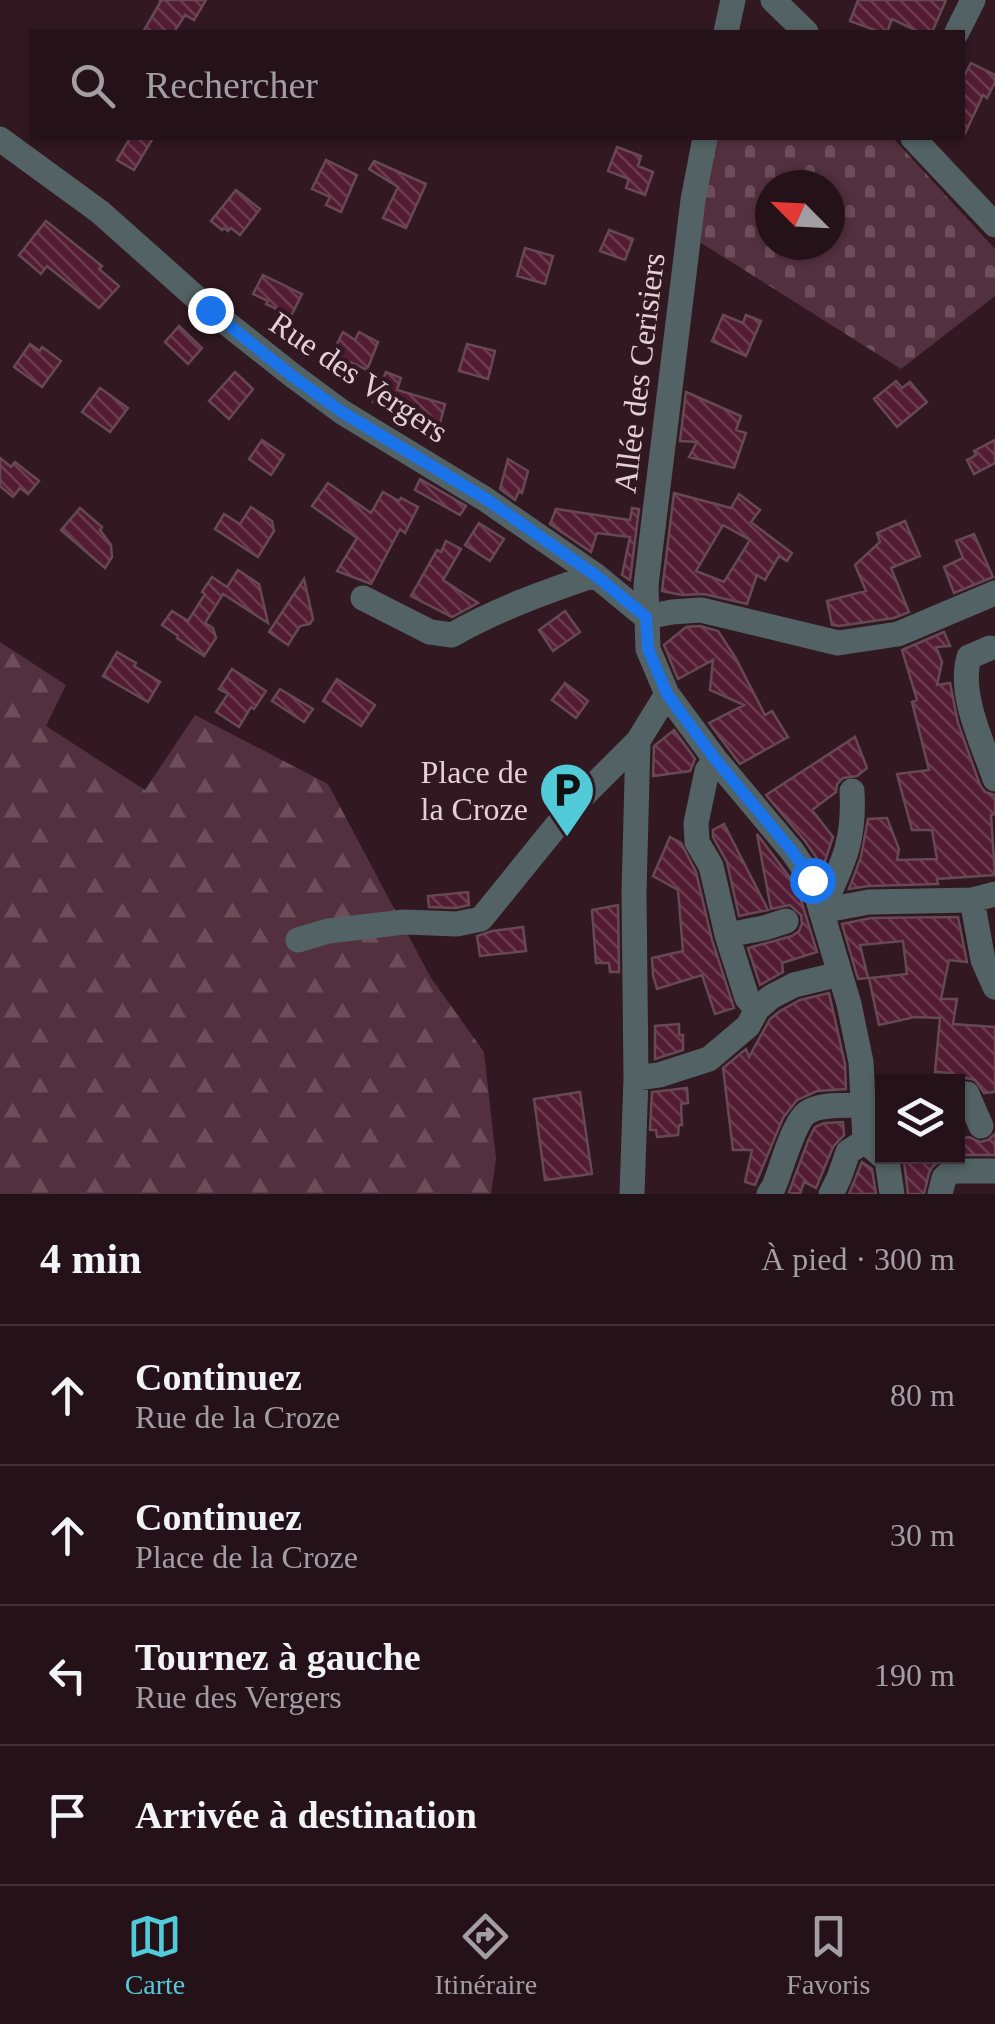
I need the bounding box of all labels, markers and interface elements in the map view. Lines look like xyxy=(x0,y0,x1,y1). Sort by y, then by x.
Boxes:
search box xyxy=(30,30,965,140)
icon: search xyxy=(65,58,120,113)
text: Rechercher xyxy=(145,64,318,106)
north arrow xyxy=(755,170,845,260)
street label: Allée des Cerisiers xyxy=(606,251,672,495)
route end xyxy=(188,288,234,334)
street label: Rue des Vergers xyxy=(263,304,455,450)
place label: Place de la Croze xyxy=(421,754,528,827)
parking icon: Place de la Croze xyxy=(537,760,597,839)
route start xyxy=(790,858,836,904)
map controls xyxy=(875,1074,965,1164)
button: layers xyxy=(875,1074,965,1164)
text: 4 min xyxy=(40,1236,142,1282)
text: À pied · 300 m xyxy=(761,1241,955,1277)
text: Continuez xyxy=(135,1356,302,1398)
icon: ahead xyxy=(40,1368,95,1423)
text: 80 m xyxy=(890,1377,955,1413)
text: Rue de la Croze xyxy=(135,1399,340,1435)
text: Continuez xyxy=(135,1496,302,1538)
icon: ahead xyxy=(40,1508,95,1563)
text: 30 m xyxy=(890,1517,955,1553)
text: Place de la Croze xyxy=(135,1539,358,1575)
text: Tournez à gauche xyxy=(135,1636,421,1678)
icon: left xyxy=(40,1648,95,1703)
text: 190 m xyxy=(874,1657,955,1693)
text: Rue des Vergers xyxy=(135,1679,342,1715)
icon: arrive xyxy=(40,1788,95,1843)
text: Arrivée à destination xyxy=(135,1794,477,1836)
tab: Carte xyxy=(125,1909,185,2001)
tab: Itinéraire xyxy=(435,1909,537,2001)
tab: Favoris xyxy=(786,1909,870,2001)

